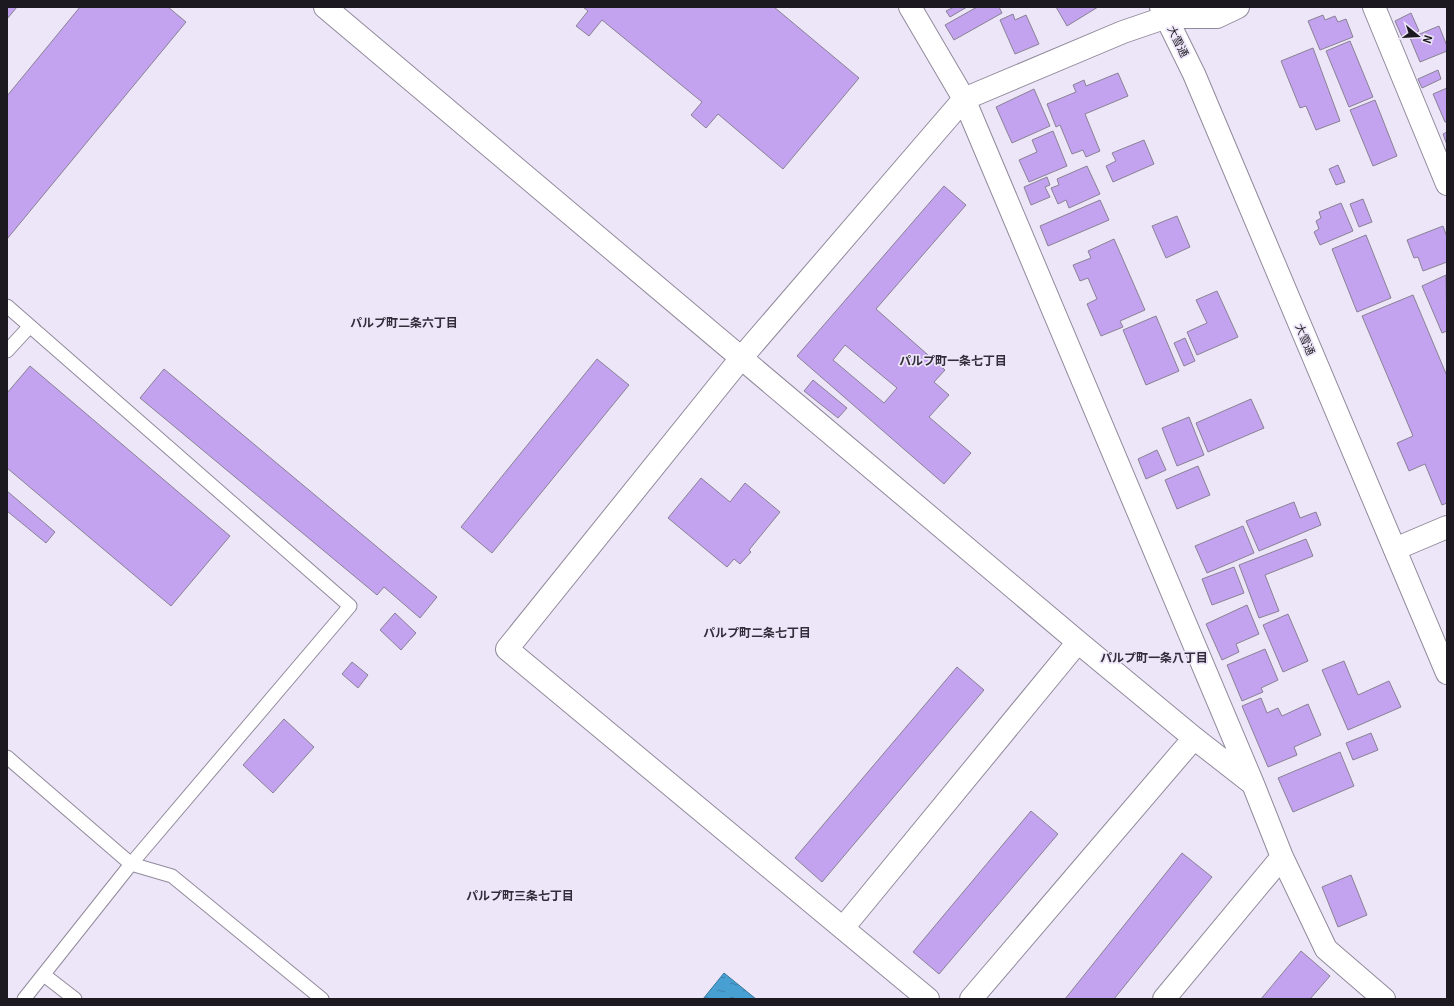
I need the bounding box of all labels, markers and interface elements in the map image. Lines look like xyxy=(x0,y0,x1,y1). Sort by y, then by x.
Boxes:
north arrow xyxy=(1398,16,1438,56)
street label: 大雪通 xyxy=(1165,23,1193,59)
text: N xyxy=(1420,33,1437,46)
district label: パルプ町二条六丁目 xyxy=(350,313,458,330)
street label: 大雪通 xyxy=(1292,321,1320,357)
district label: パルプ町一条七丁目 xyxy=(899,351,1007,368)
district label: パルプ町二条七丁目 xyxy=(703,623,811,640)
district label: パルプ町一条八丁目 xyxy=(1100,648,1208,665)
district label: パルプ町三条七丁目 xyxy=(466,886,574,903)

